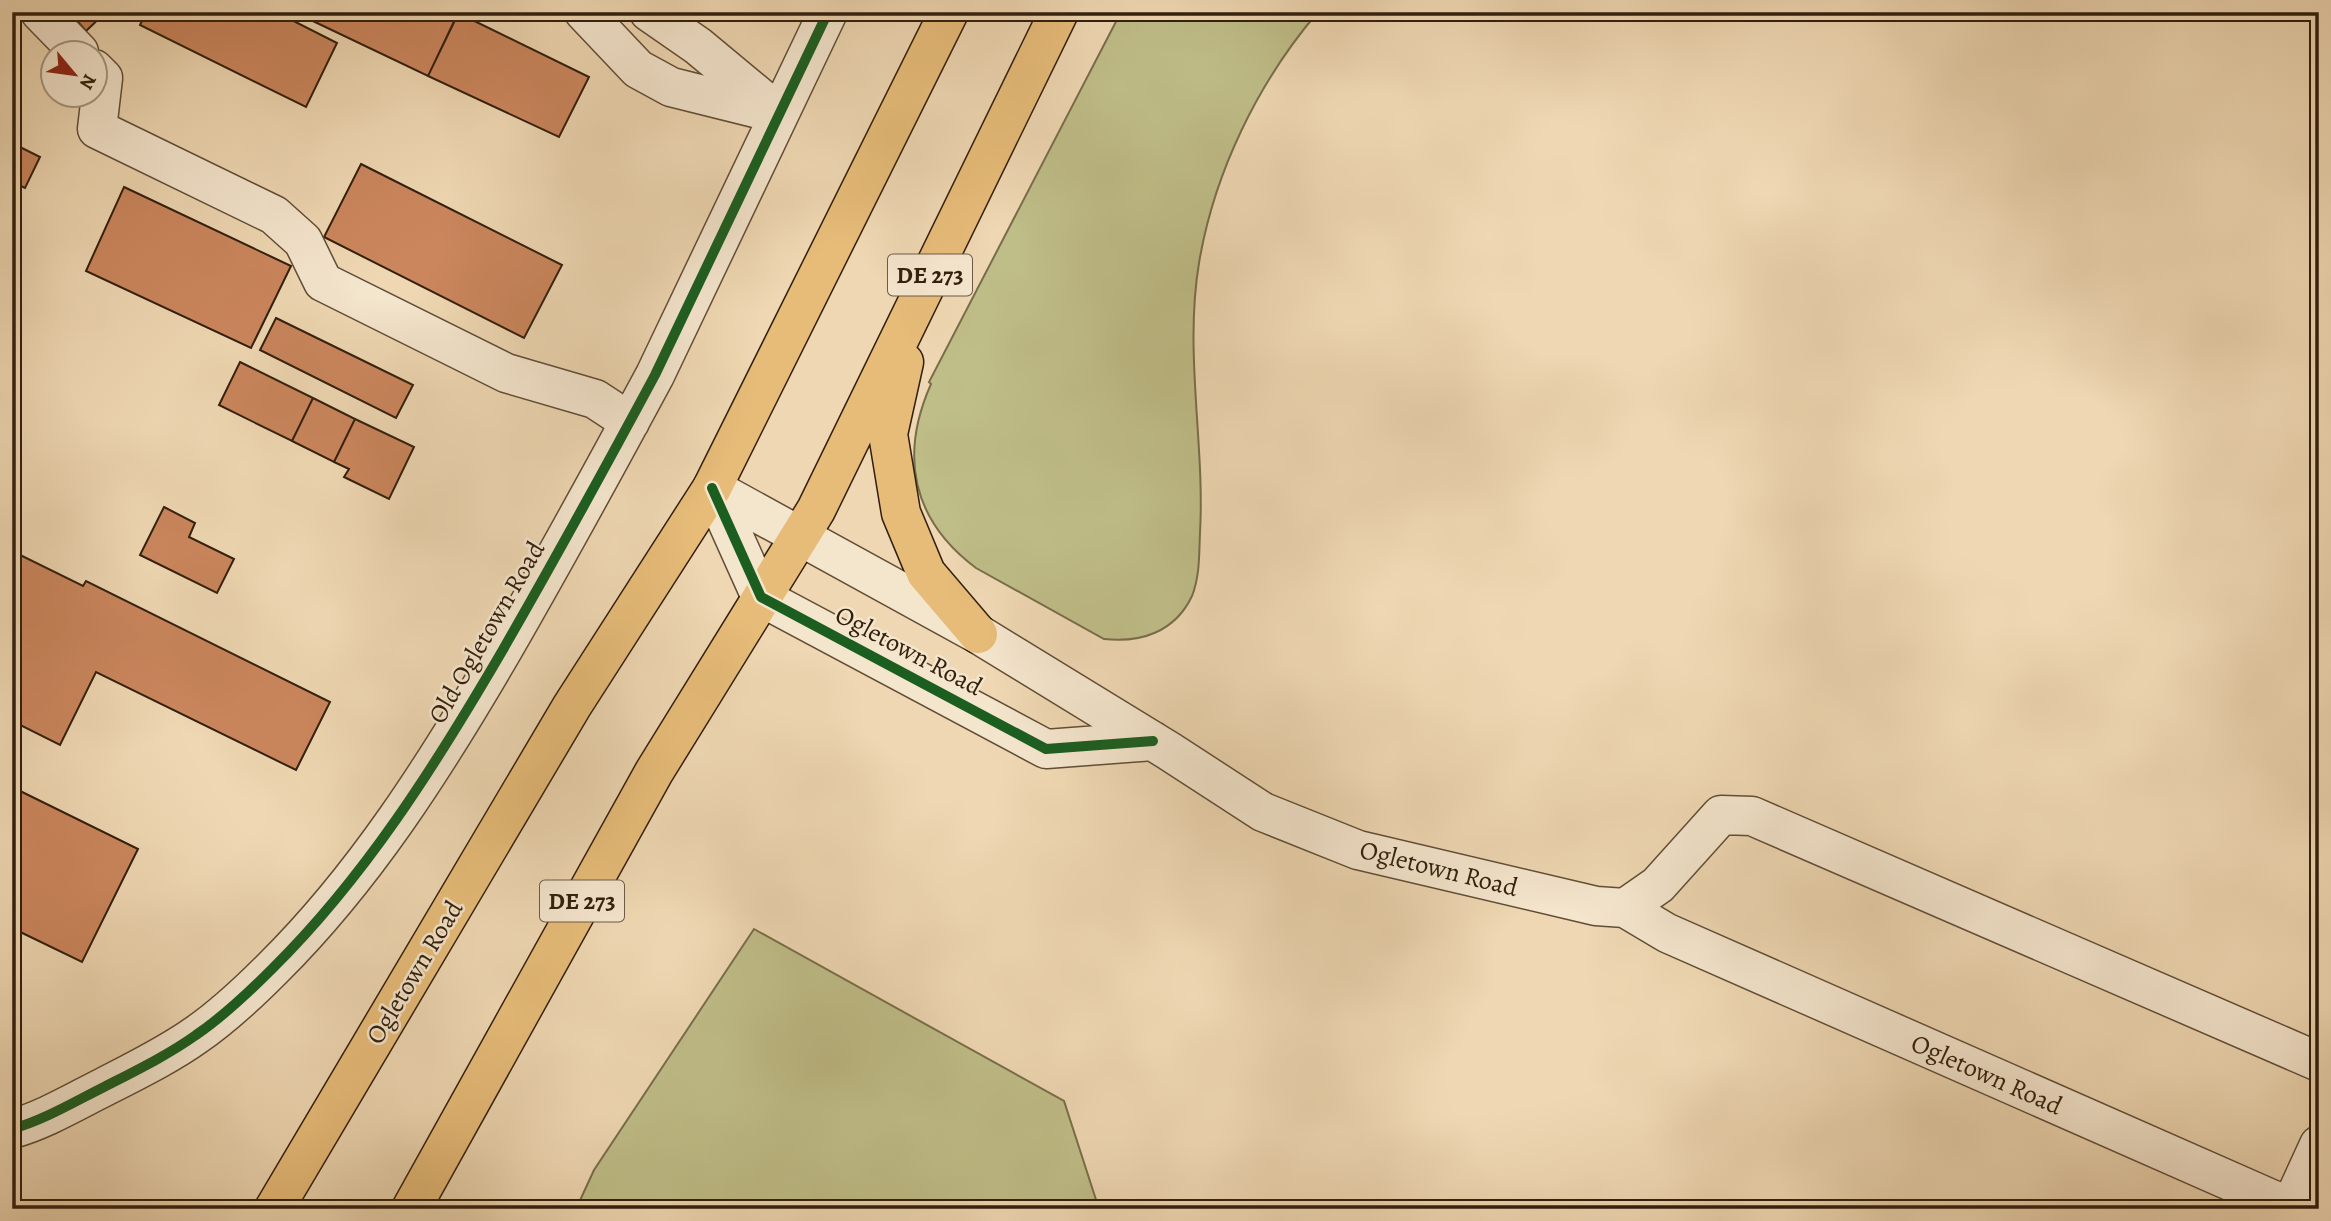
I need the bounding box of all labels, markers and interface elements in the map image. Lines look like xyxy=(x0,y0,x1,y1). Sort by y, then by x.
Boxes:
north arrow xyxy=(38,38,108,108)
text: N xyxy=(73,69,103,94)
road number: DE 273 xyxy=(888,254,972,296)
street label: Old Ogletown Road xyxy=(420,535,553,730)
street label: Ogletown Road xyxy=(829,597,989,704)
street label: Ogletown Road xyxy=(1356,832,1522,905)
road number: DE 273 xyxy=(540,880,624,922)
street label: Ogletown Road xyxy=(358,894,471,1051)
street label: Ogletown Road xyxy=(1906,1026,2068,1123)

